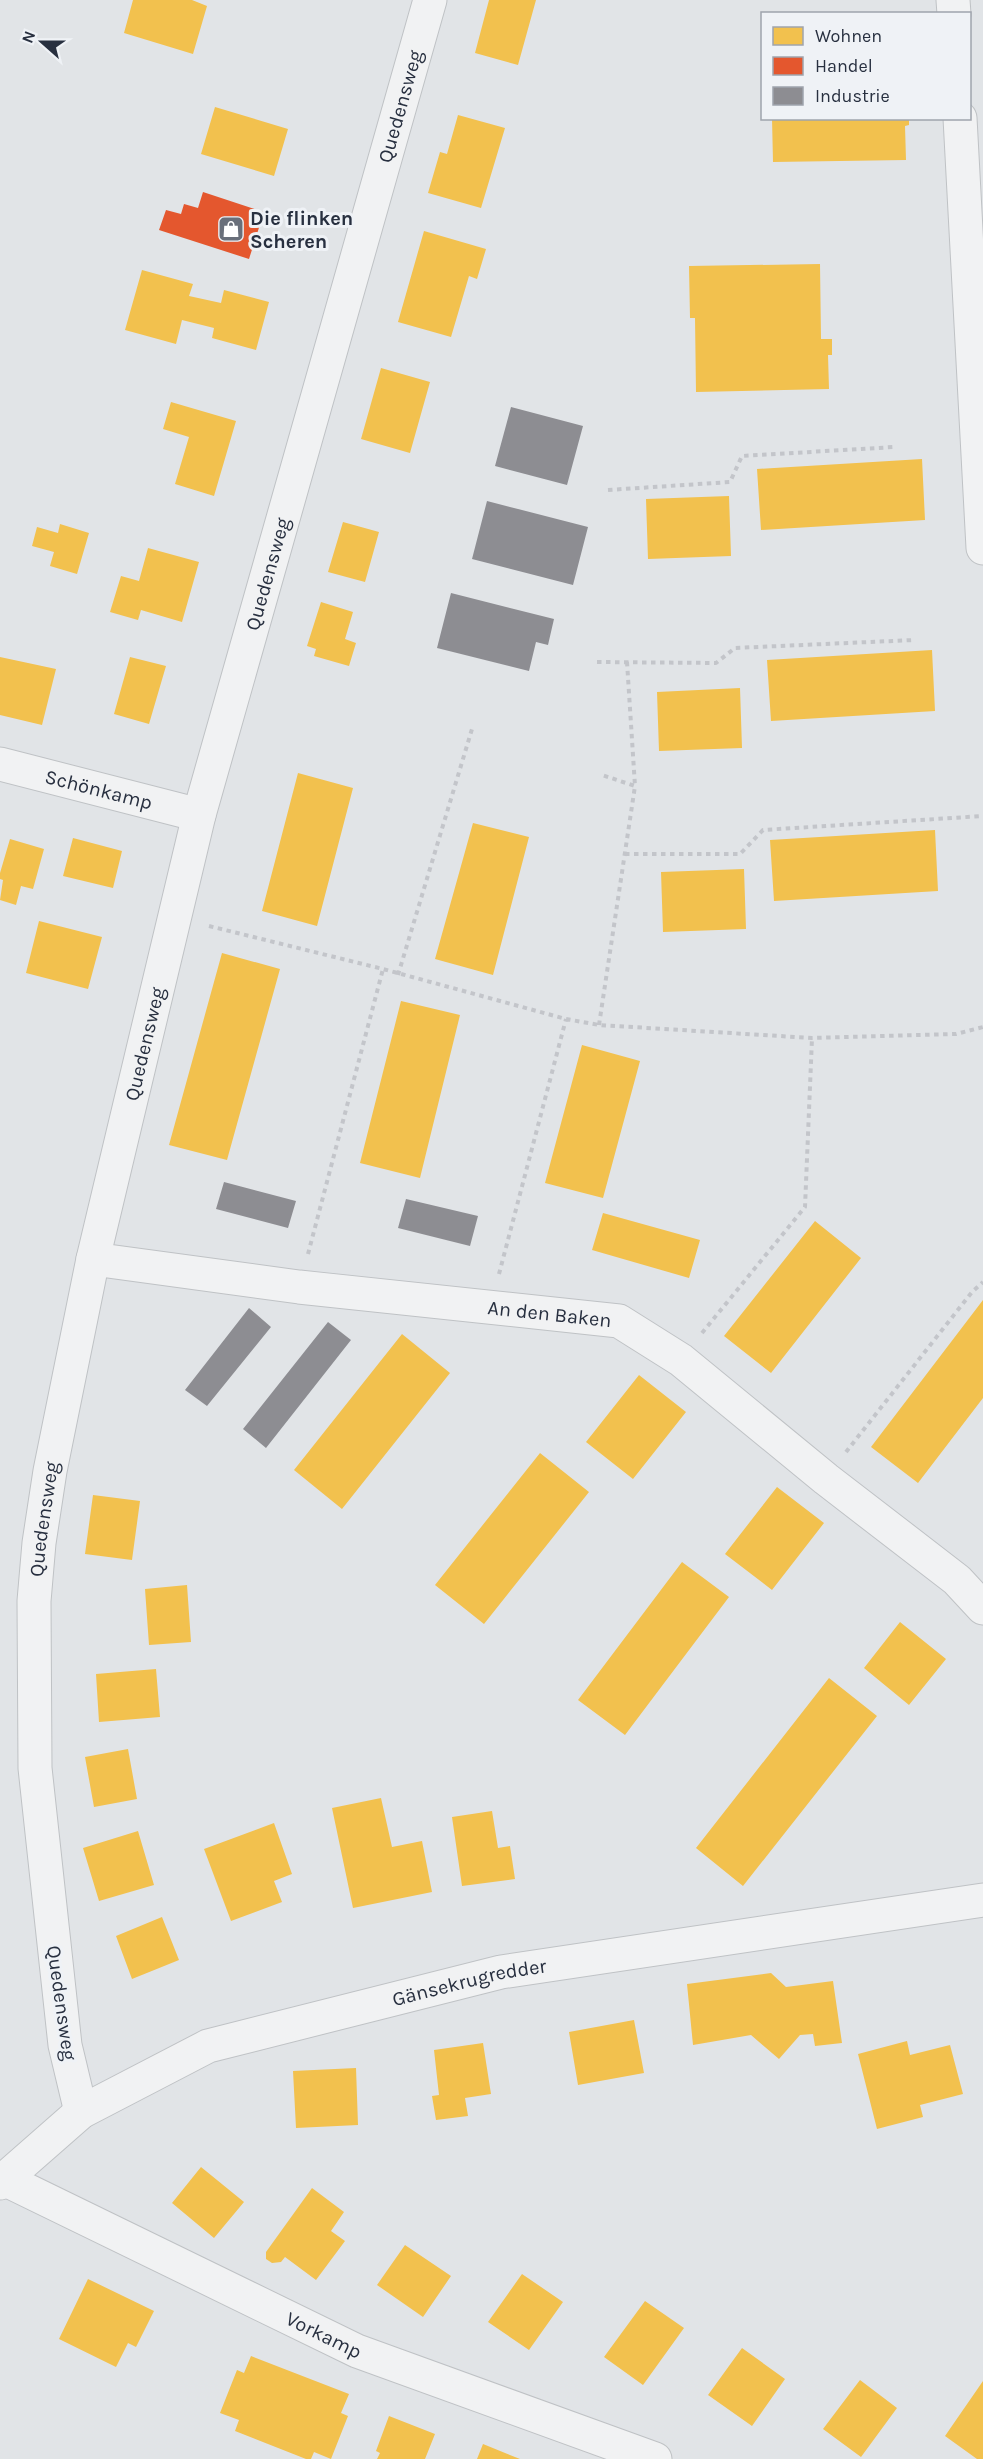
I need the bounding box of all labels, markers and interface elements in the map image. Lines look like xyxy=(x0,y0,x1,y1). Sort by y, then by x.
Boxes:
north arrow xyxy=(12,12,72,72)
legend xyxy=(761,12,971,120)
text: Wohnen xyxy=(815,25,882,47)
text: N xyxy=(18,28,39,46)
street label: Quedensweg xyxy=(373,47,427,165)
text: Handel xyxy=(815,55,873,77)
text: Industrie xyxy=(815,85,890,107)
place label: Die flinken Scheren xyxy=(250,207,353,253)
shop icon: Die flinken Scheren xyxy=(216,214,246,244)
street label: Quedensweg xyxy=(241,515,295,633)
street label: Schönkamp xyxy=(42,765,155,815)
street label: Quedensweg xyxy=(120,985,170,1103)
street label: An den Baken xyxy=(487,1296,613,1332)
street label: Quedensweg xyxy=(25,1459,64,1578)
street label: Quedensweg xyxy=(42,1944,81,2062)
street label: Gänsekrugredder xyxy=(390,1954,549,2011)
street label: Vorkamp xyxy=(282,2307,365,2364)

